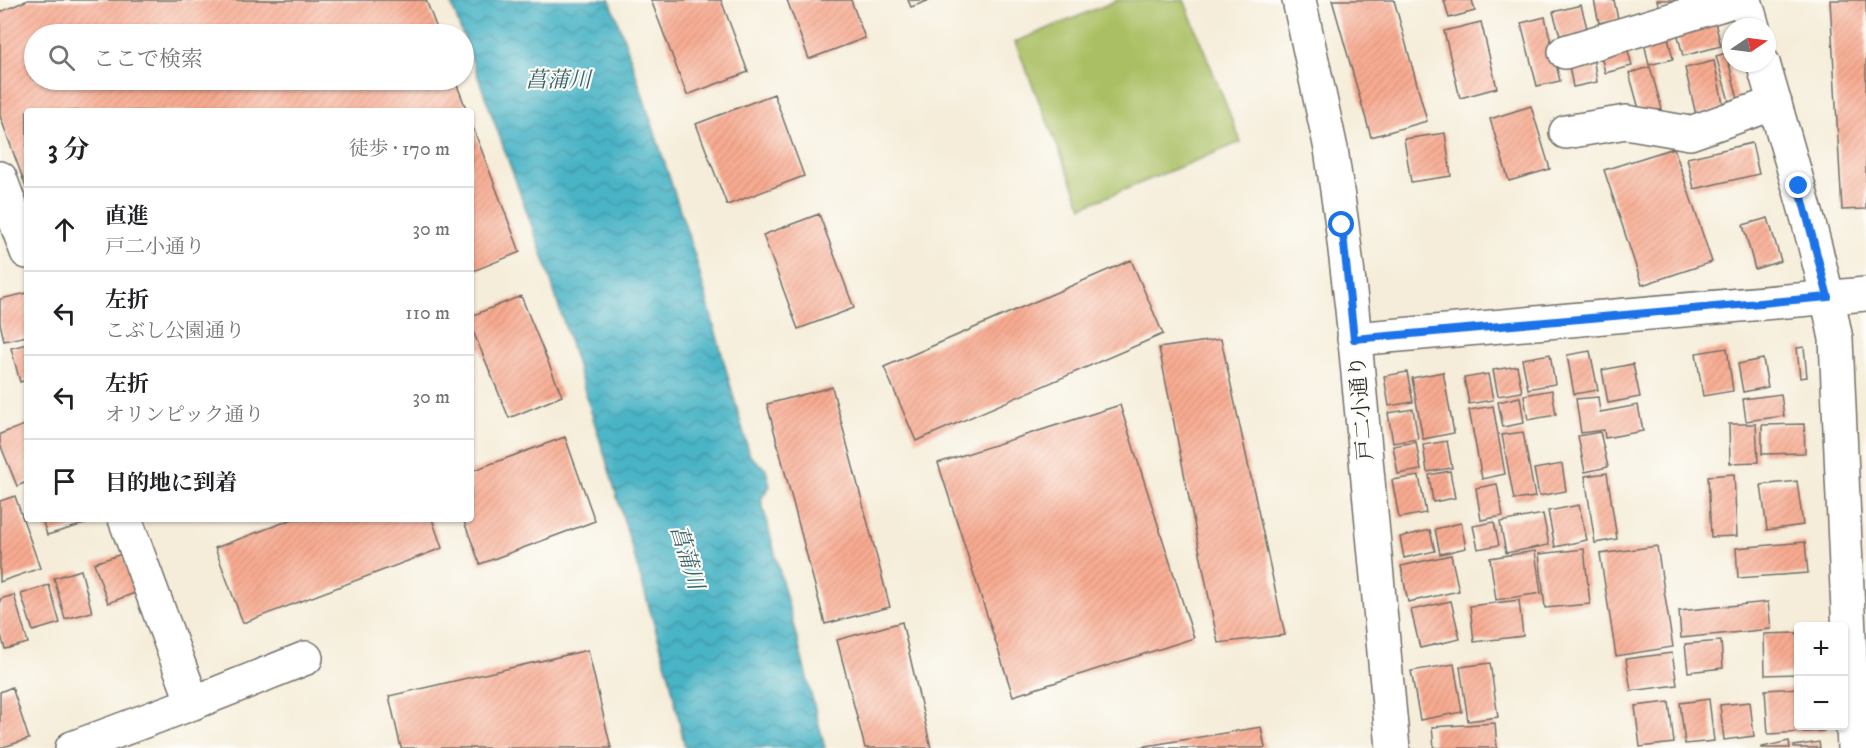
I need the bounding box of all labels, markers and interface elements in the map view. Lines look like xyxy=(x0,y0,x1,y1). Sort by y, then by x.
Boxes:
north arrow xyxy=(1722,18,1776,72)
search box xyxy=(24,24,474,90)
icon: search xyxy=(45,41,78,74)
text: ここで検索 xyxy=(93,46,203,73)
water label: 菖蒲川 xyxy=(525,67,593,94)
text: 3 分 xyxy=(48,134,89,167)
text: 徒歩 · 170 m xyxy=(349,137,450,162)
route end xyxy=(1785,172,1811,198)
text: 直進 xyxy=(105,203,149,230)
route start xyxy=(1328,211,1354,237)
icon: ahead xyxy=(48,213,81,246)
text: 30 m xyxy=(412,217,450,242)
text: 戸二小通り xyxy=(105,235,205,260)
text: 左折 xyxy=(105,287,149,314)
icon: left xyxy=(48,297,81,330)
text: 110 m xyxy=(405,301,450,326)
text: こぶし公園通り xyxy=(105,319,245,344)
street label: 戸二小通り xyxy=(1344,354,1380,461)
text: 左折 xyxy=(105,371,149,398)
icon: left xyxy=(48,381,81,414)
text: 30 m xyxy=(412,385,450,410)
text: オリンピック通り xyxy=(105,403,264,428)
icon: arrive xyxy=(48,465,81,498)
text: 目的地に到着 xyxy=(105,470,237,497)
water label: 菖蒲川 xyxy=(664,522,710,595)
map controls xyxy=(1794,622,1848,730)
button: + xyxy=(1794,622,1848,676)
button: − xyxy=(1794,676,1848,730)

